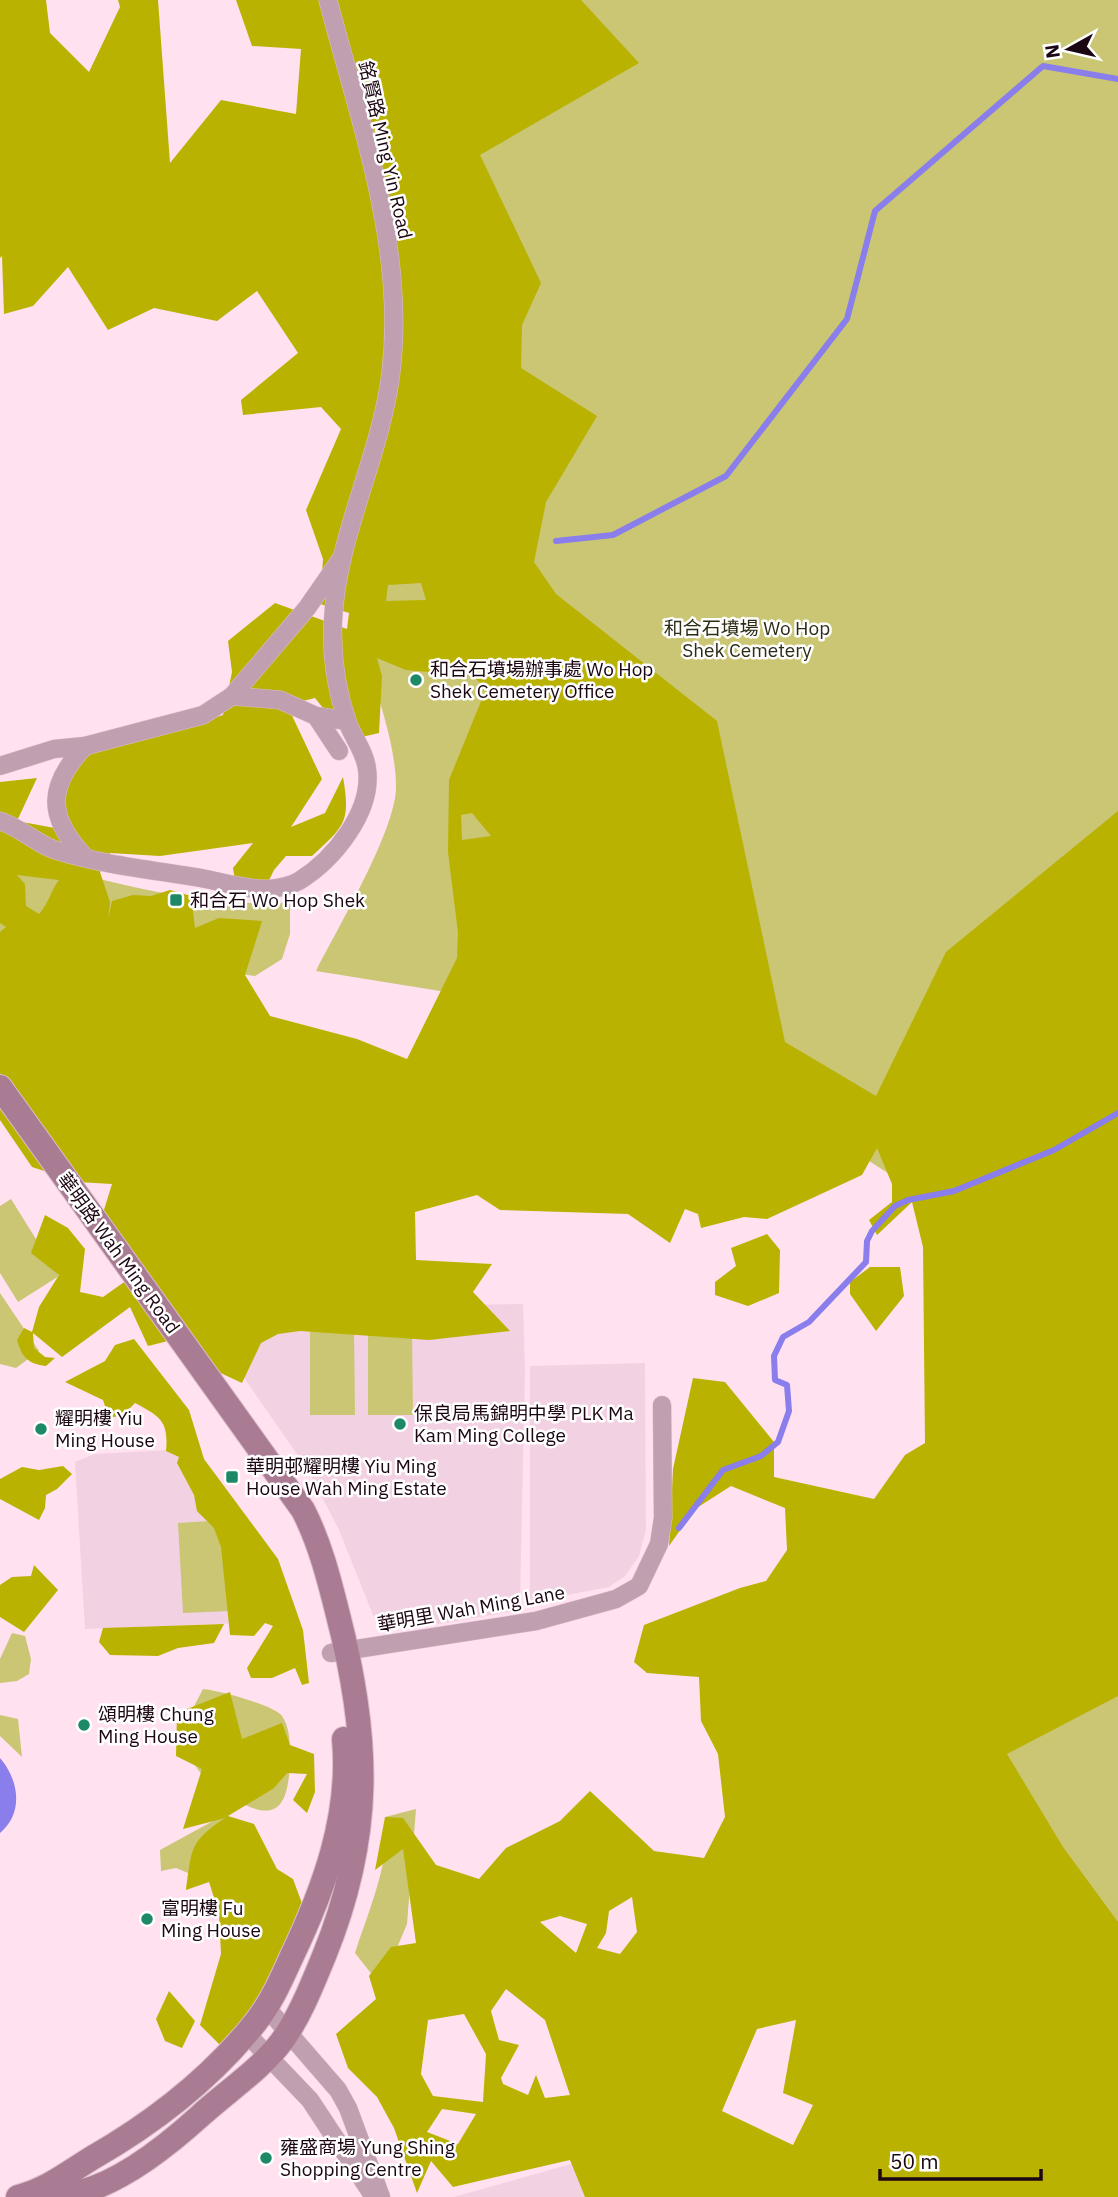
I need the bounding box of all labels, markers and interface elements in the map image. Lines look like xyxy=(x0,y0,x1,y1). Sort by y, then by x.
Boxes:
north arrow xyxy=(1034,14,1104,84)
text: N xyxy=(1039,43,1065,60)
street label: 銘賢路 Ming Yin Road xyxy=(354,59,418,241)
park label: 和合石墳場 Wo Hop Shek Cemetery xyxy=(664,616,830,662)
place label: 和合石墳場辦事處 Wo Hop Shek Cemetery Office xyxy=(430,657,653,703)
marker: 和合石墳場辦事處 Wo Hop Shek Cemetery Office xyxy=(408,672,424,688)
place label: 和合石 Wo Hop Shek xyxy=(190,888,365,912)
marker: 和合石 Wo Hop Shek xyxy=(168,892,184,908)
street label: 華明路 Wah Ming Road xyxy=(53,1168,185,1338)
place label: 保良局馬錦明中學 PLK Ma Kam Ming College xyxy=(414,1401,634,1447)
place label: 耀明樓 Yiu Ming House xyxy=(55,1406,155,1452)
marker: 保良局馬錦明中學 PLK Ma Kam Ming College xyxy=(392,1416,408,1432)
marker: 耀明樓 Yiu Ming House xyxy=(33,1421,49,1437)
place label: 華明邨耀明樓 Yiu Ming House Wah Ming Estate xyxy=(246,1454,447,1500)
marker: 華明邨耀明樓 Yiu Ming House Wah Ming Estate xyxy=(224,1469,240,1485)
street label: 華明里 Wah Ming Lane xyxy=(375,1580,567,1636)
place label: 頌明樓 Chung Ming House xyxy=(98,1702,214,1748)
marker: 頌明樓 Chung Ming House xyxy=(76,1717,92,1733)
place label: 富明樓 Fu Ming House xyxy=(161,1896,261,1942)
marker: 富明樓 Fu Ming House xyxy=(139,1911,155,1927)
place label: 雍盛商場 Yung Shing Shopping Centre xyxy=(280,2135,455,2181)
scale bar xyxy=(880,2138,1041,2182)
text: 50 m xyxy=(890,2147,939,2175)
marker: 雍盛商場 Yung Shing Shopping Centre xyxy=(258,2150,274,2166)

